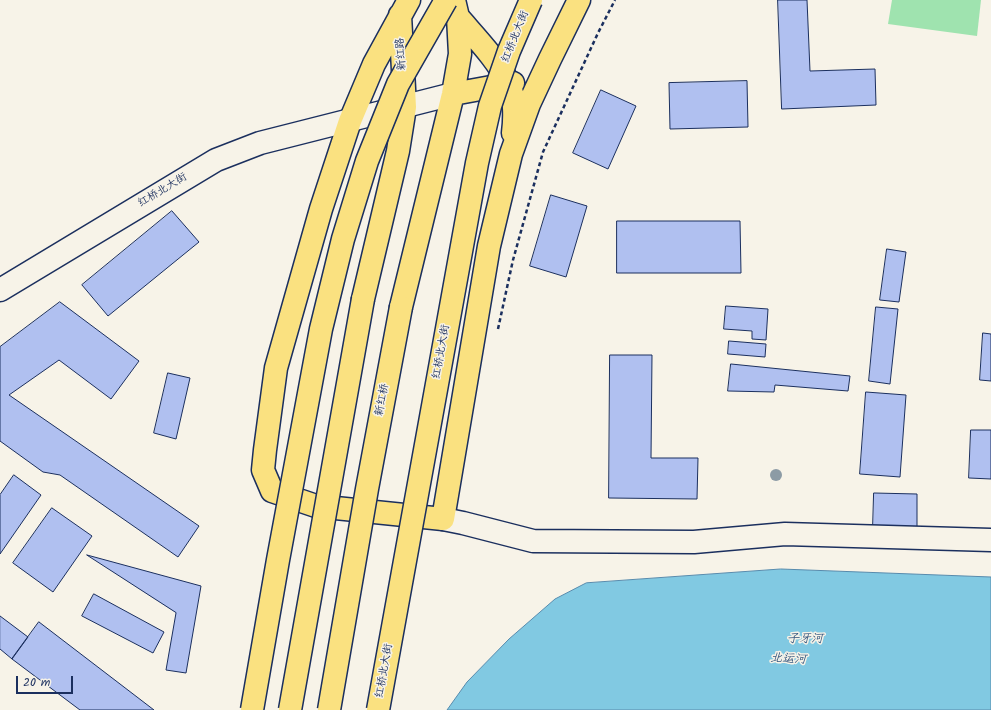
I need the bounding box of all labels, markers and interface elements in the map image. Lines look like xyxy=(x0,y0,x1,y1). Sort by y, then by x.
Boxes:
street label: 红桥北大街 xyxy=(500,9,532,65)
street label: 新红路 xyxy=(394,37,410,71)
street label: 红桥北大街 xyxy=(136,171,190,211)
street label: 红桥北大街 xyxy=(431,324,453,380)
street label: 新红桥 xyxy=(373,383,393,417)
water label: 子牙河 xyxy=(787,633,823,647)
street label: 红桥北大街 xyxy=(374,643,396,699)
water label: 北运河 xyxy=(770,652,806,668)
scale bar xyxy=(18,668,75,694)
text: 20 m xyxy=(23,673,50,692)

